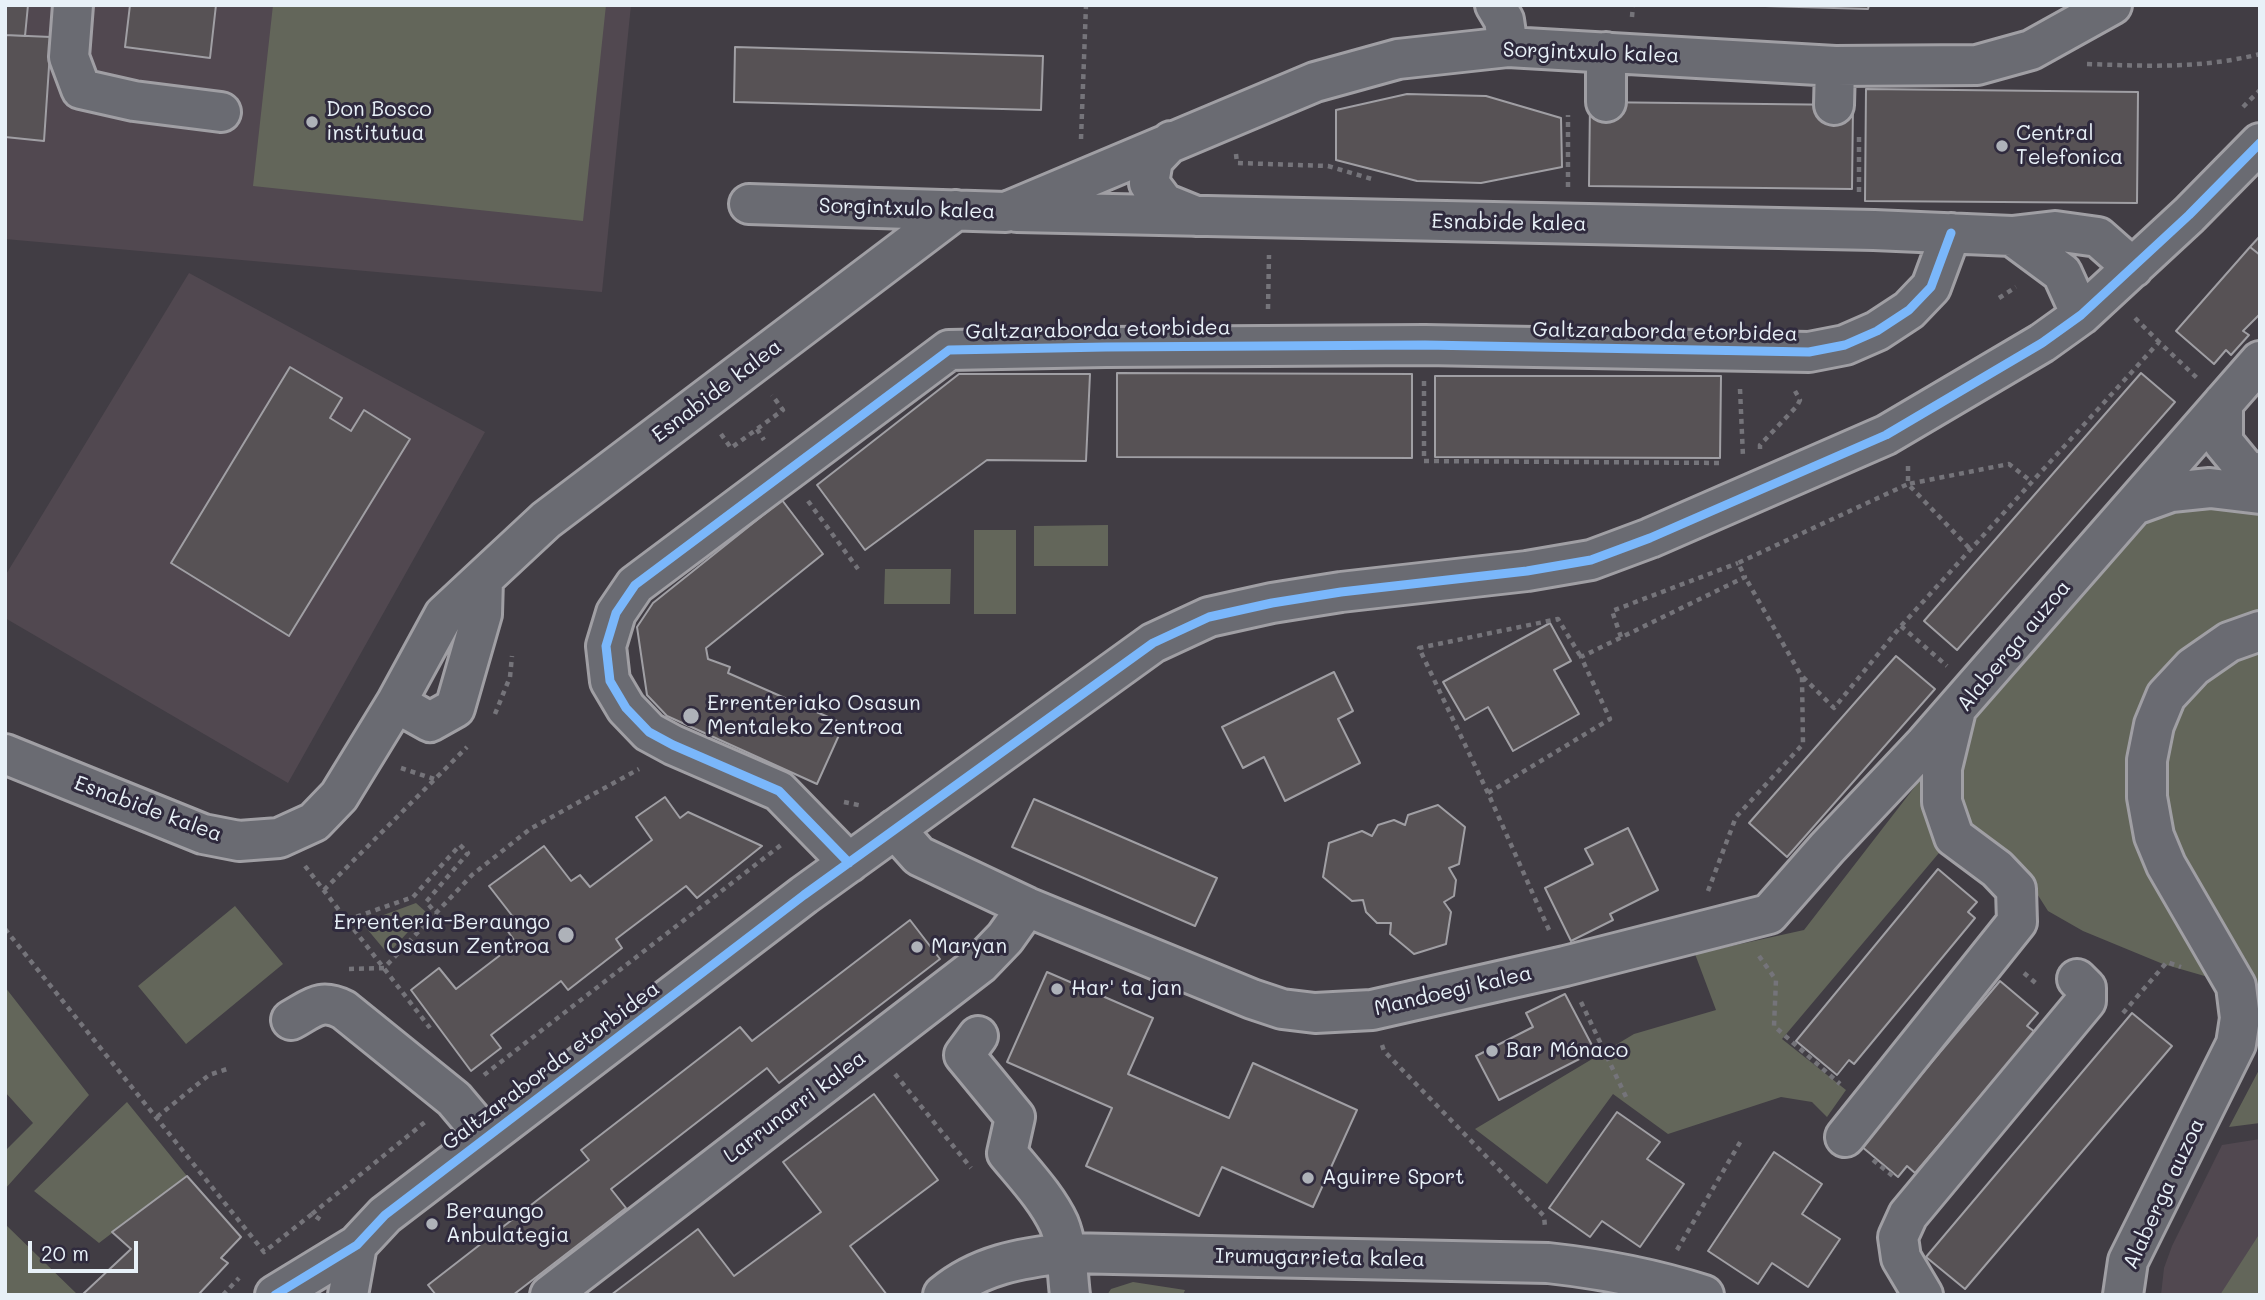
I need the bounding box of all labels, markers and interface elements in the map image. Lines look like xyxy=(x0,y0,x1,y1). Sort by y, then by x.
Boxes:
street label: Sorgintxulo kalea xyxy=(1502,37,1680,69)
place label: Don Bosco institutua xyxy=(326,97,432,147)
marker: Don Bosco institutua xyxy=(304,114,320,130)
place label: Central Telefonica xyxy=(2016,121,2123,171)
marker: Central Telefonica xyxy=(1994,138,2010,154)
street label: Sorgintxulo kalea xyxy=(818,193,996,225)
street label: Esnabide kalea xyxy=(1431,209,1587,237)
street label: Galtzaraborda etorbidea xyxy=(965,315,1231,345)
street label: Galtzaraborda etorbidea xyxy=(1532,317,1798,347)
street label: Esnabide kalea xyxy=(647,334,787,448)
street label: Alaberga auzoa xyxy=(1952,575,2076,717)
place label: Errenteriako Osasun Mentaleko Zentroa xyxy=(707,691,921,741)
marker: Errenteriako Osasun Mentaleko Zentroa xyxy=(681,706,701,726)
street label: Esnabide kalea xyxy=(71,771,225,847)
place label: Errenteria-Beraungo Osasun Zentroa xyxy=(334,910,550,960)
marker: Errenteria-Beraungo Osasun Zentroa xyxy=(556,925,576,945)
place label: Maryan xyxy=(931,934,1007,960)
marker: Maryan xyxy=(909,939,925,955)
street label: Mandoegi kalea xyxy=(1372,961,1534,1021)
street label: Galtzaraborda etorbidea xyxy=(437,976,665,1156)
place label: Har' ta jan xyxy=(1071,976,1182,1002)
marker: Har' ta jan xyxy=(1049,981,1065,997)
place label: Bar Mónaco xyxy=(1506,1038,1628,1064)
marker: Bar Mónaco xyxy=(1484,1043,1500,1059)
street label: Larrunarri kalea xyxy=(719,1045,871,1169)
street label: Alaberga auzoa xyxy=(2118,1115,2210,1273)
place label: Aguirre Sport xyxy=(1322,1165,1464,1191)
marker: Aguirre Sport xyxy=(1300,1170,1316,1186)
place label: Beraungo Anbulategia xyxy=(446,1199,569,1249)
marker: Beraungo Anbulategia xyxy=(424,1216,440,1232)
scale bar xyxy=(32,1226,142,1270)
text: 20 m xyxy=(41,1239,89,1266)
street label: Irumugarrieta kalea xyxy=(1215,1244,1425,1272)

